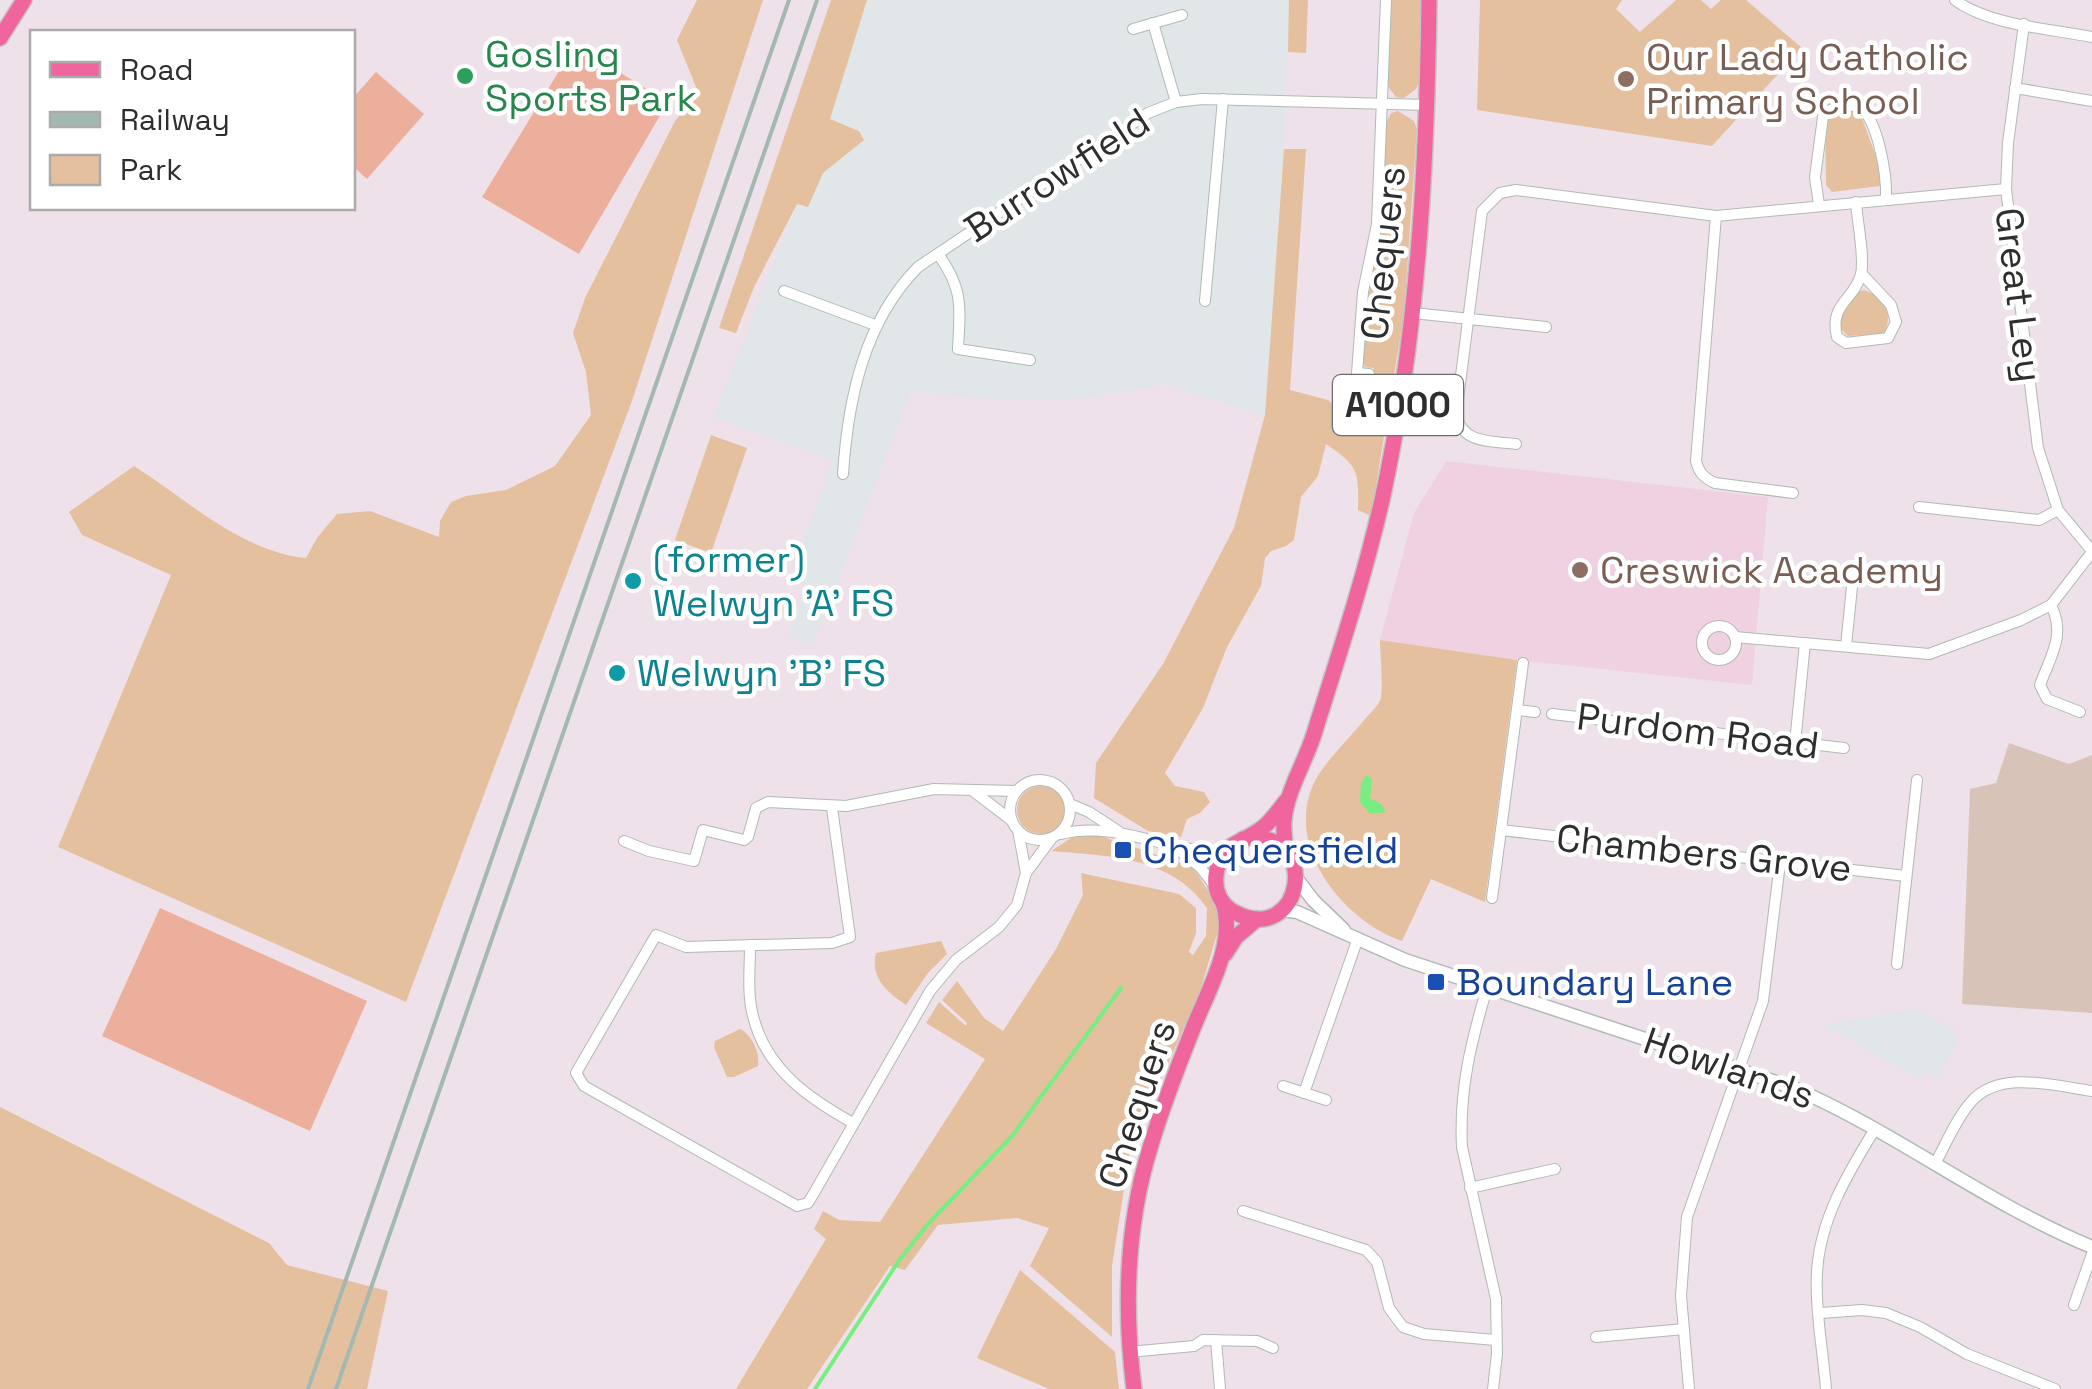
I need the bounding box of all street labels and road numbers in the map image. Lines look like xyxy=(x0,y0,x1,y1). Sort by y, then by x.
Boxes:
street label: Burrowfield xyxy=(955,97,1159,253)
street label: Chequers xyxy=(1350,164,1416,342)
street label: Great Ley xyxy=(1984,205,2054,385)
road number: A1000 xyxy=(1333,375,1463,435)
street label: Purdom Road xyxy=(1574,692,1822,770)
street label: Chambers Grove xyxy=(1554,814,1854,892)
street label: Chequers xyxy=(1087,1014,1187,1194)
street label: Howlands xyxy=(1637,1016,1821,1120)

